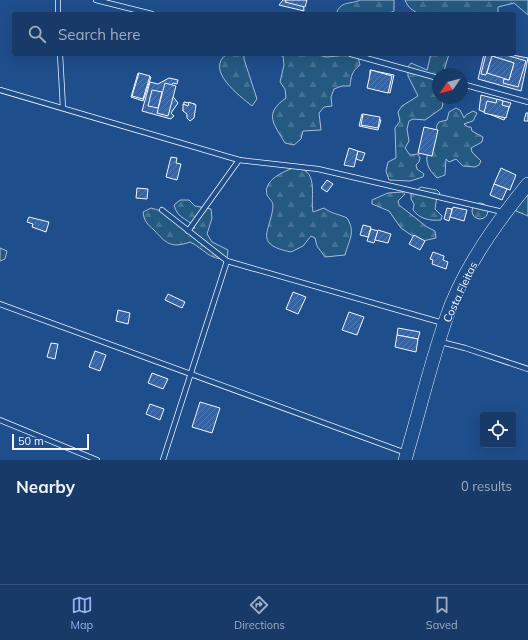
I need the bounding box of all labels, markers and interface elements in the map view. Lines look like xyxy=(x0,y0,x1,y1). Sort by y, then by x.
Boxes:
search box xyxy=(12,12,516,56)
icon: search xyxy=(26,23,48,45)
text: Search here xyxy=(58,25,140,44)
north arrow xyxy=(432,68,468,104)
street label: Costa Fleitas xyxy=(440,259,480,325)
map controls xyxy=(480,412,516,448)
button: locate xyxy=(480,412,516,448)
scale bar xyxy=(12,432,89,451)
text: 50 m xyxy=(18,434,44,448)
text: Nearby xyxy=(16,476,75,497)
text: 0 results xyxy=(461,478,512,494)
tab: Map xyxy=(70,594,93,632)
tab: Directions xyxy=(234,594,285,632)
tab: Saved xyxy=(426,594,458,632)

